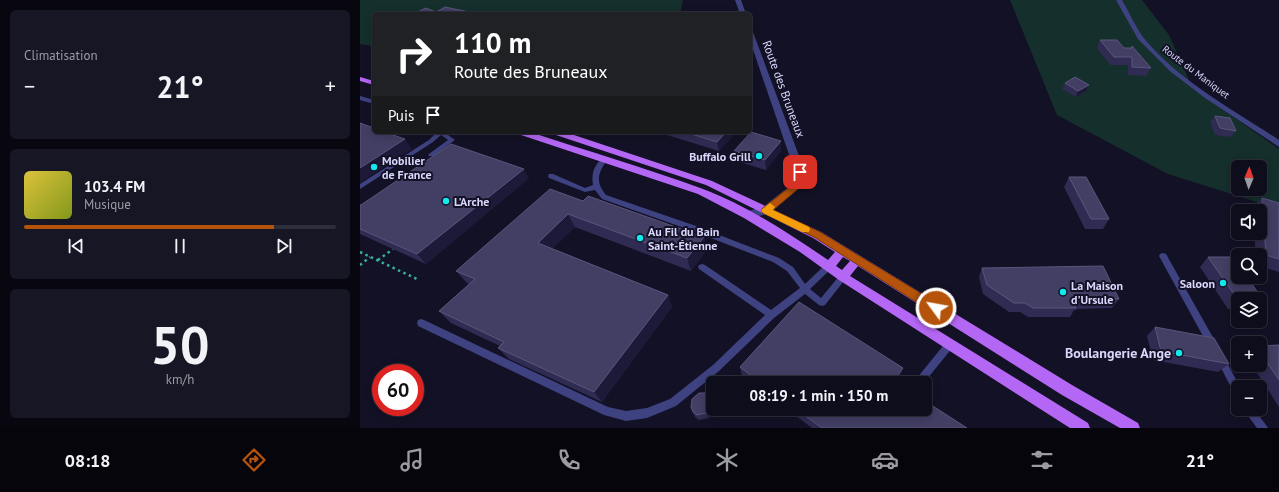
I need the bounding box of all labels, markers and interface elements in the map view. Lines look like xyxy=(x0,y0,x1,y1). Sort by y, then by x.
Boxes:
text: 110 m xyxy=(454,24,531,61)
icon: right xyxy=(388,28,440,80)
street label: Route des Bruneaux xyxy=(759,38,809,140)
street label: Route du Maniquet xyxy=(1160,42,1233,102)
text: Climatisation xyxy=(24,47,98,64)
text: Route des Bruneaux xyxy=(454,60,608,83)
text: 21° xyxy=(156,67,204,106)
text: − xyxy=(24,72,35,100)
text: + xyxy=(325,72,336,100)
icon: arrive xyxy=(422,104,444,126)
text: Puis xyxy=(388,106,414,125)
place label: Buffalo Grill xyxy=(689,149,751,164)
marker: Buffalo Grill xyxy=(754,151,764,161)
place label: Mobilier de France xyxy=(382,153,432,182)
pin xyxy=(783,155,817,189)
north arrow xyxy=(1231,160,1267,196)
map controls xyxy=(1231,160,1267,416)
icon: arrive xyxy=(789,161,811,183)
marker: Mobilier de France xyxy=(369,162,379,172)
text: 103.4 FM xyxy=(84,177,145,196)
place label: L'Arche xyxy=(454,194,489,209)
text: Musique xyxy=(84,196,131,213)
marker: L'Arche xyxy=(441,196,451,206)
button: sound xyxy=(1231,204,1267,240)
place label: Au Fil du Bain Saint-Étienne xyxy=(648,224,719,253)
marker: Au Fil du Bain Saint-Étienne xyxy=(635,233,645,243)
icon: previous xyxy=(65,235,87,257)
icon: pause xyxy=(169,235,191,257)
icon: next xyxy=(273,235,295,257)
button: search xyxy=(1231,248,1267,284)
place label: Saloon xyxy=(1180,276,1215,291)
place label: La Maison d'Ursule xyxy=(1071,278,1123,307)
marker: Saloon xyxy=(1218,278,1228,288)
position arrow xyxy=(915,287,957,329)
marker: La Maison d'Ursule xyxy=(1058,287,1068,297)
button: layers xyxy=(1231,292,1267,328)
text: 50 xyxy=(151,311,209,378)
button: + xyxy=(1231,336,1267,372)
place label: Boulangerie Ange xyxy=(1065,344,1171,362)
marker: Boulangerie Ange xyxy=(1174,348,1184,358)
speed limit sign: 60 xyxy=(372,364,424,416)
text: km/h xyxy=(166,371,194,388)
button: − xyxy=(1231,380,1267,416)
text: 08:19 · 1 min · 150 m xyxy=(750,386,888,405)
icon: directions xyxy=(240,446,268,474)
icon: music xyxy=(398,446,426,474)
icon: phone xyxy=(555,446,583,474)
icon: climate xyxy=(713,446,741,474)
icon: car xyxy=(871,446,899,474)
icon: filters xyxy=(1028,446,1056,474)
text: 08:18 xyxy=(65,449,110,472)
text: 21° xyxy=(1186,449,1214,472)

